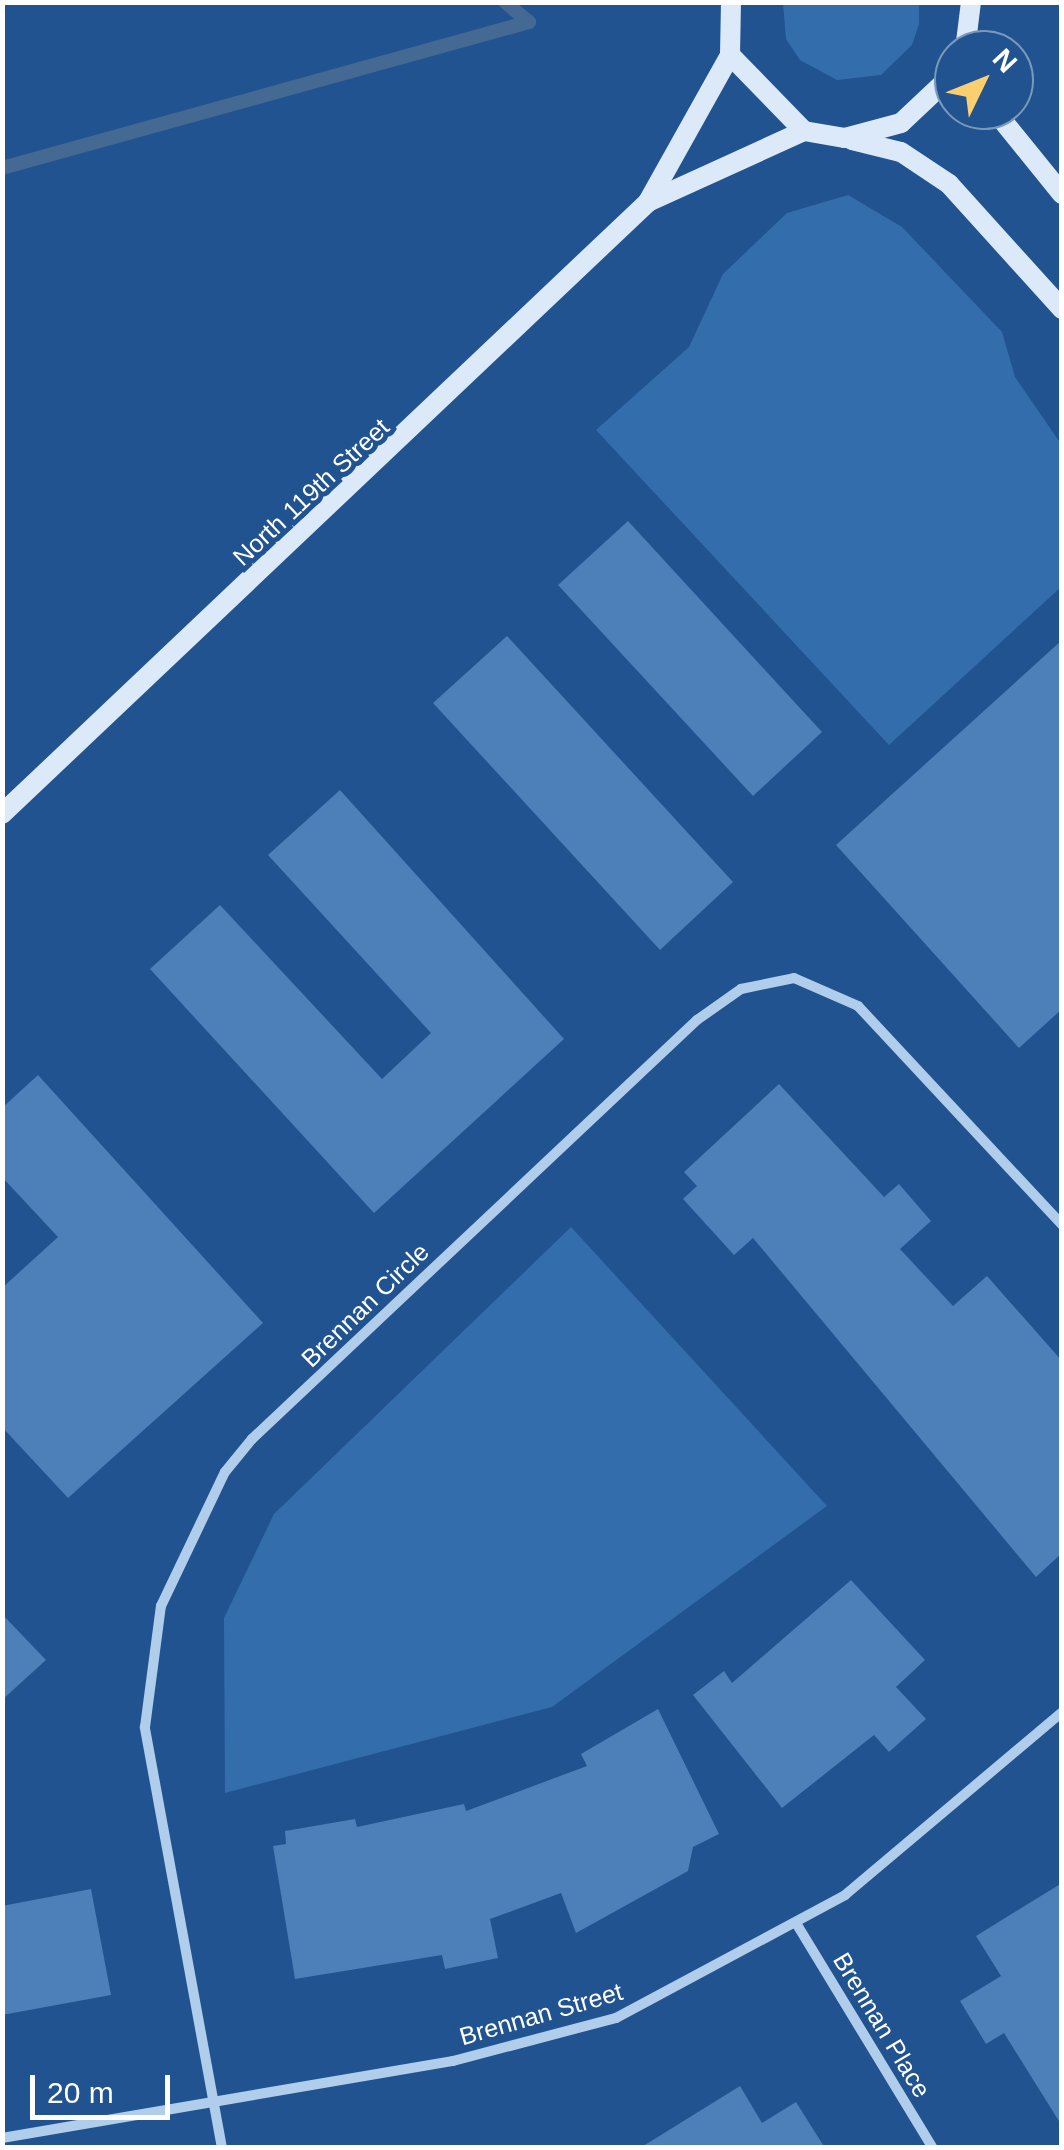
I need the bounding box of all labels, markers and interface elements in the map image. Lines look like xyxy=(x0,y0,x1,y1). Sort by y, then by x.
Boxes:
north arrow xyxy=(934,30,1034,130)
text: N xyxy=(987,43,1023,79)
street label: North 119th Street xyxy=(227,412,395,572)
street label: Brennan Circle xyxy=(295,1237,435,1373)
street label: Brennan Place xyxy=(827,1947,937,2103)
street label: Brennan Street xyxy=(456,1976,626,2052)
scale bar xyxy=(35,2055,175,2117)
text: 20 m xyxy=(47,2076,114,2109)

